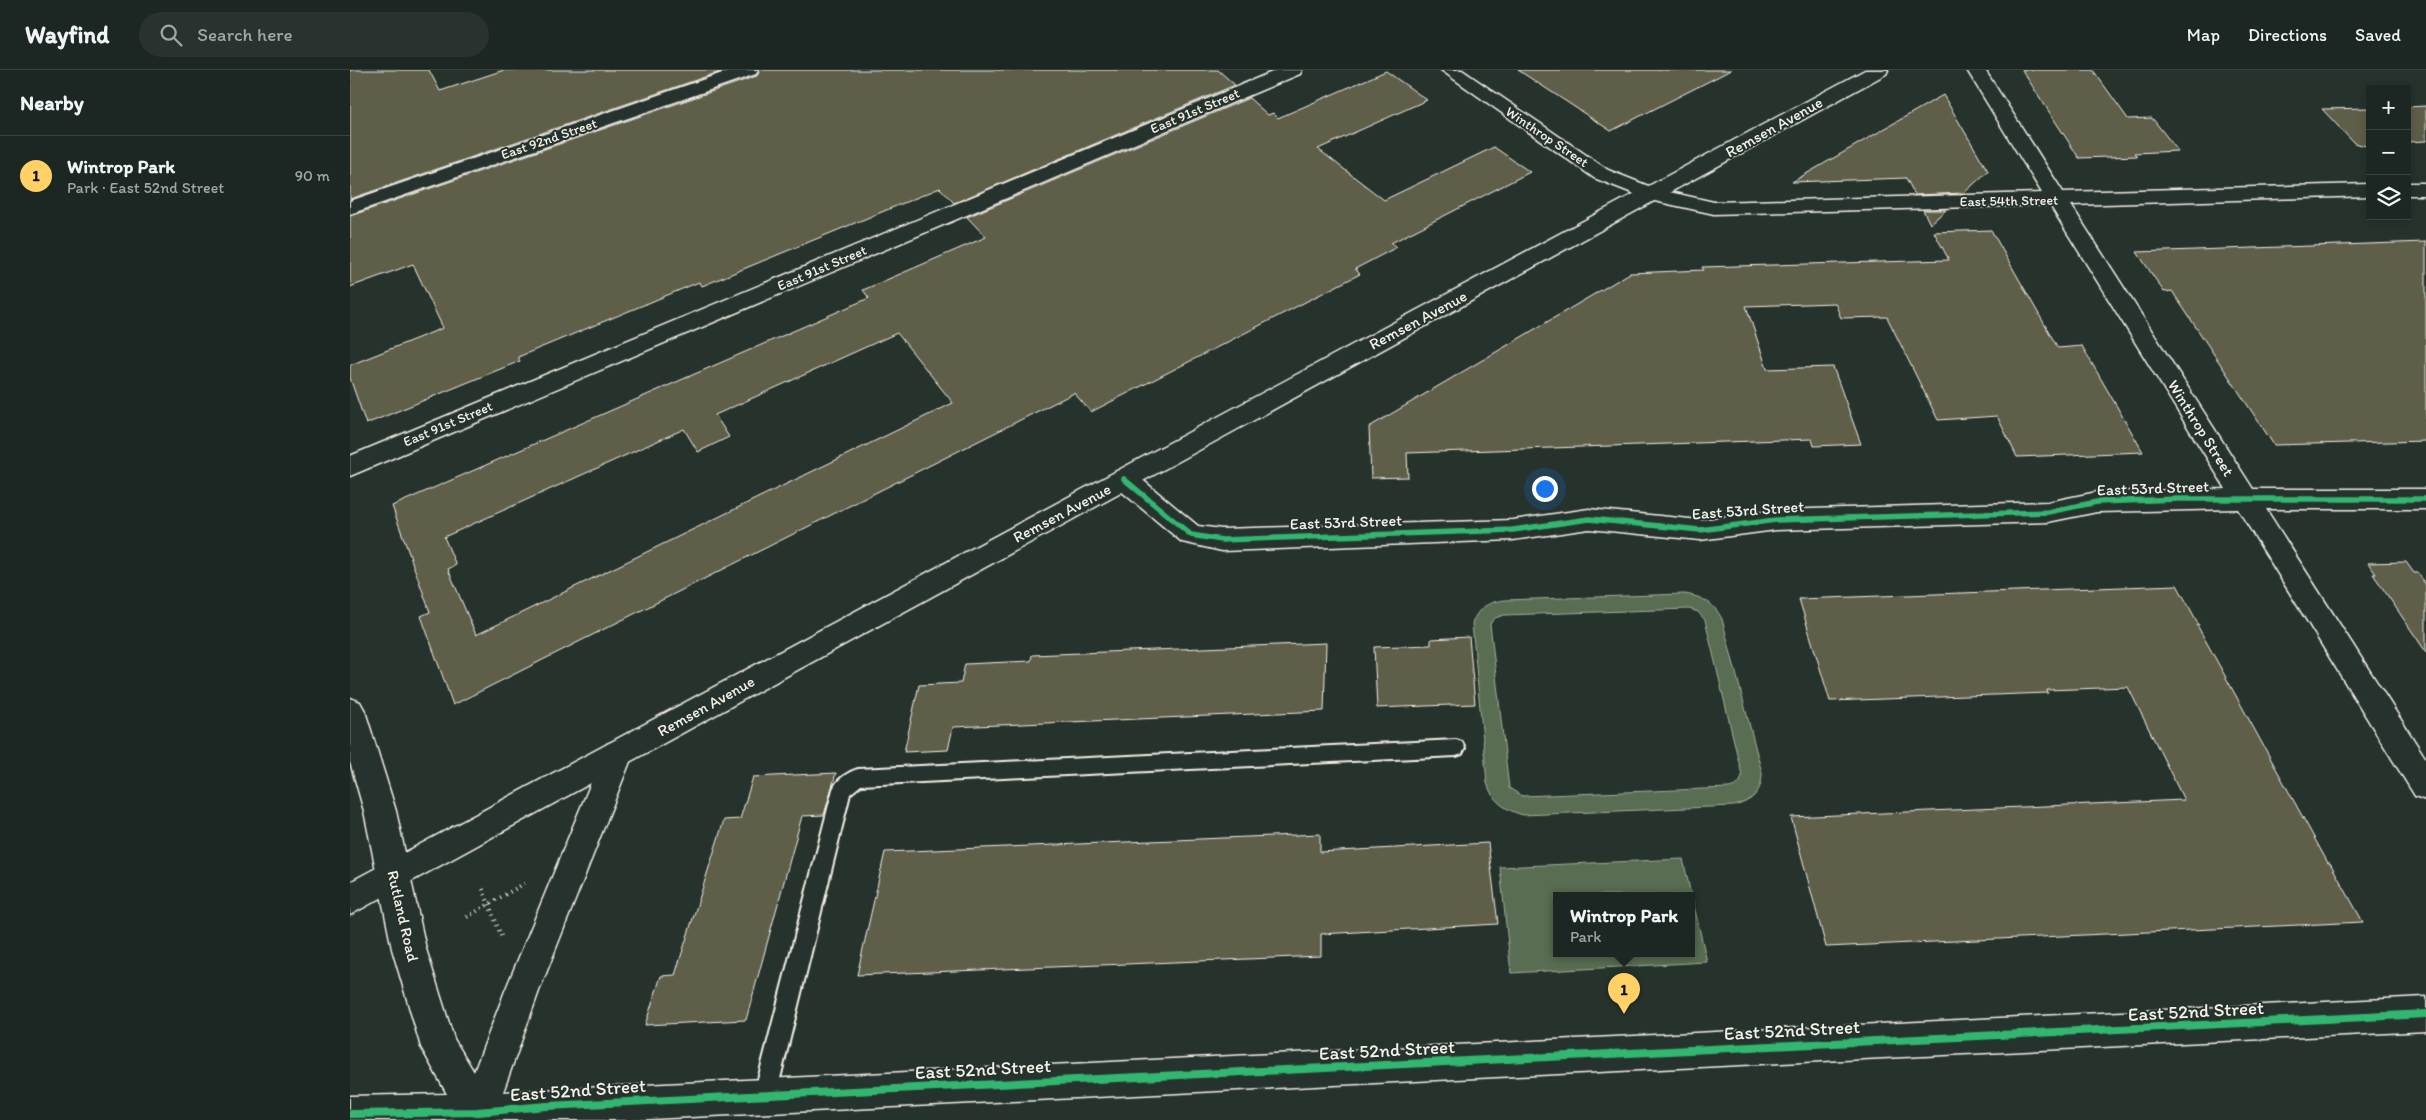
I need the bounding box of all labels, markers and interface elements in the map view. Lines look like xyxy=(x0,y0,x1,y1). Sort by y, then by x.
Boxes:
search box xyxy=(139,12,489,57)
text: Wayfind xyxy=(25,20,109,49)
icon: search xyxy=(157,21,185,49)
text: Search here xyxy=(197,23,293,46)
text: Map xyxy=(2187,24,2220,46)
text: Directions xyxy=(2248,24,2327,46)
text: Saved xyxy=(2355,24,2401,46)
street label: East 91st Street xyxy=(1148,85,1242,137)
map controls xyxy=(2366,85,2411,220)
button: + xyxy=(2366,85,2411,130)
text: Nearby xyxy=(20,90,84,115)
street label: Remsen Avenue xyxy=(1722,92,1826,162)
street label: Winthrop Street xyxy=(1502,103,1592,171)
street label: East 92nd Street xyxy=(499,115,599,163)
button: − xyxy=(2366,130,2411,175)
text: Wintrop Park xyxy=(67,155,175,178)
text: 1 xyxy=(32,166,40,185)
text: 90 m xyxy=(295,166,330,185)
button: layers xyxy=(2366,175,2411,220)
text: Park · East 52nd Street xyxy=(67,178,224,197)
street label: East 54th Street xyxy=(1960,192,2058,210)
street label: East 91st Street xyxy=(775,242,869,294)
street label: Remsen Avenue xyxy=(1366,286,1470,354)
street label: Winthrop Street xyxy=(2164,376,2238,480)
street label: East 91st Street xyxy=(401,398,495,450)
your location xyxy=(1532,476,1558,502)
street label: East 53rd Street xyxy=(2097,477,2209,499)
street label: Remsen Avenue xyxy=(1010,479,1114,547)
street label: East 53rd Street xyxy=(1691,497,1805,523)
street label: East 53rd Street xyxy=(1290,511,1402,533)
street label: Remsen Avenue xyxy=(654,671,758,741)
street label: Rutland Road xyxy=(383,868,423,964)
popup xyxy=(1553,892,1695,957)
text: Wintrop Park xyxy=(1570,904,1678,927)
text: Park xyxy=(1570,927,1601,946)
pin: 1 xyxy=(1608,973,1640,1014)
street label: East 52nd Street xyxy=(2127,996,2265,1026)
street label: East 52nd Street xyxy=(1723,1015,1861,1045)
street label: East 52nd Street xyxy=(1318,1035,1456,1065)
street label: East 52nd Street xyxy=(914,1054,1052,1084)
street label: East 52nd Street xyxy=(509,1074,647,1106)

